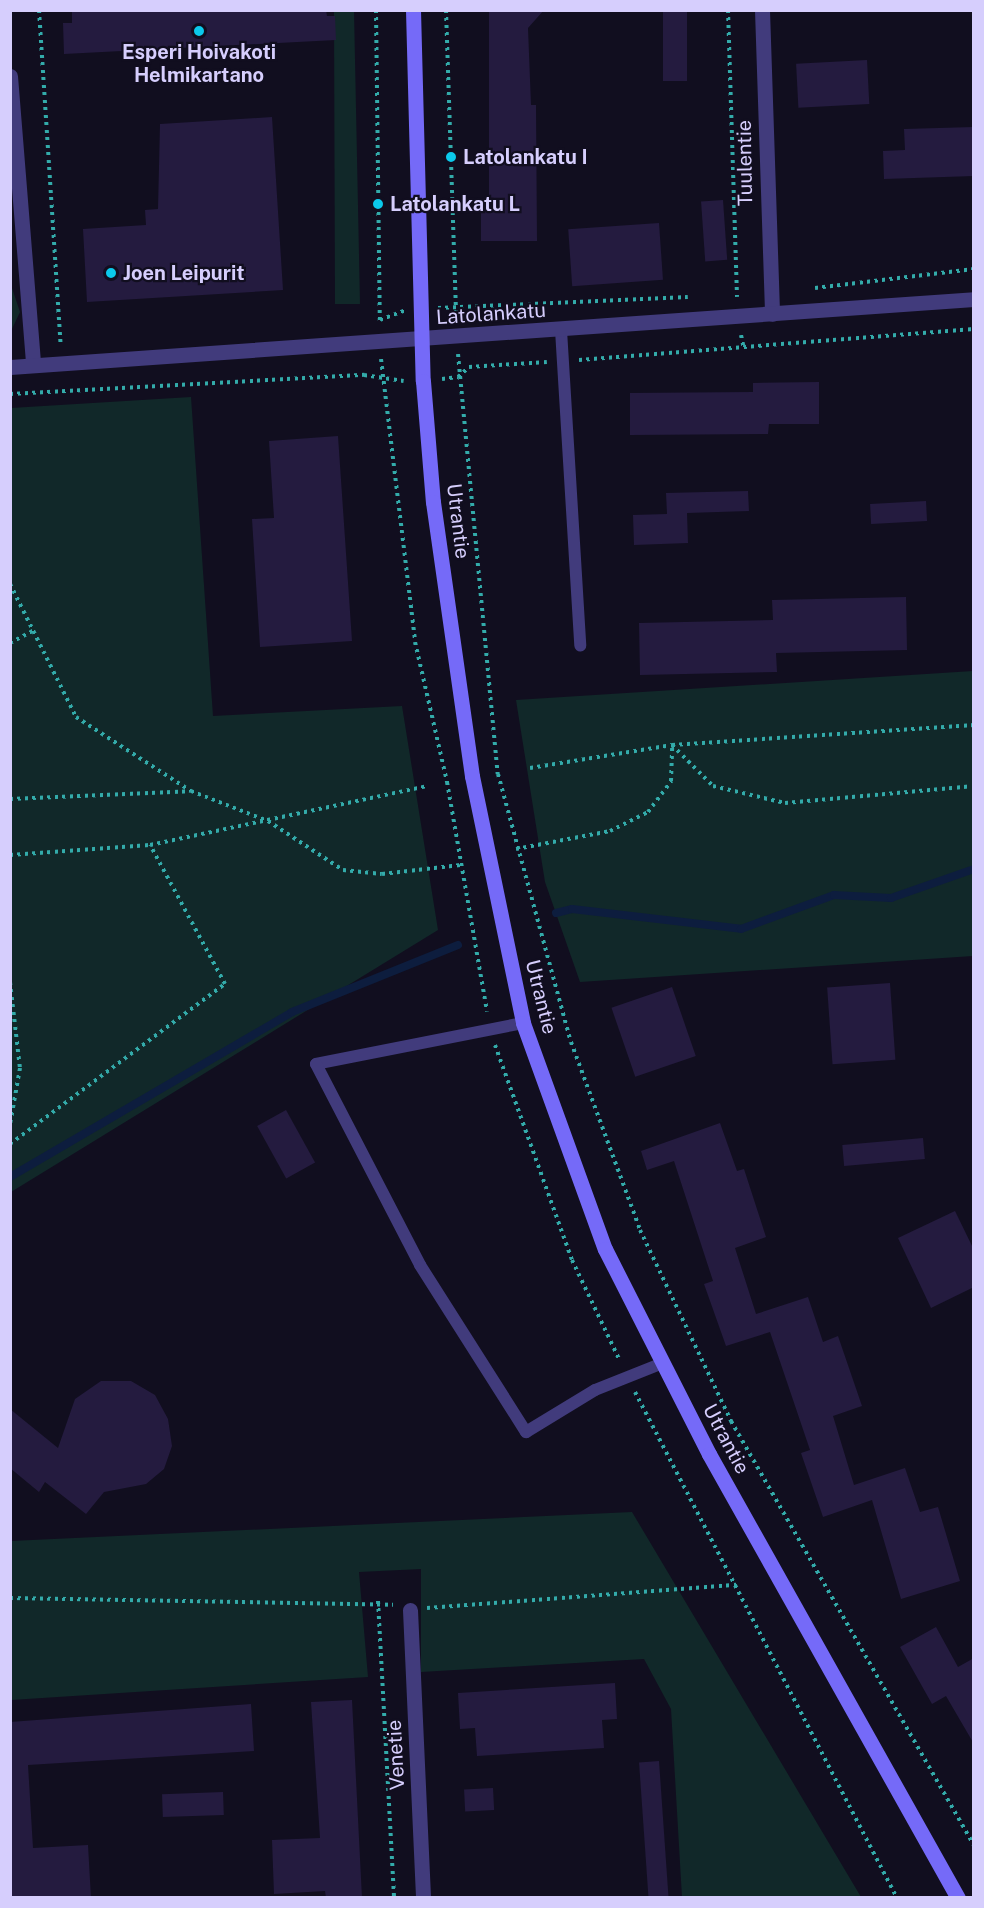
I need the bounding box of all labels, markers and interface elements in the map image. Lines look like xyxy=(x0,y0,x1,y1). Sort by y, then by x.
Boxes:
marker: Esperi Hoivakoti Helmikartano xyxy=(192,24,206,38)
place label: Esperi Hoivakoti Helmikartano xyxy=(122,41,276,88)
street label: Tuulentie xyxy=(732,120,758,206)
place label: Latolankatu I xyxy=(463,145,588,169)
marker: Latolankatu I xyxy=(444,150,458,164)
place label: Latolankatu L xyxy=(390,192,520,216)
marker: Latolankatu L xyxy=(371,197,385,211)
place label: Joen Leipurit xyxy=(123,261,245,285)
marker: Joen Leipurit xyxy=(104,266,118,280)
street label: Latolankatu xyxy=(435,298,547,330)
street label: Utrantie xyxy=(441,482,475,560)
street label: Utrantie xyxy=(520,957,562,1037)
street label: Utrantie xyxy=(698,1400,754,1478)
street label: Venetie xyxy=(382,1719,410,1791)

